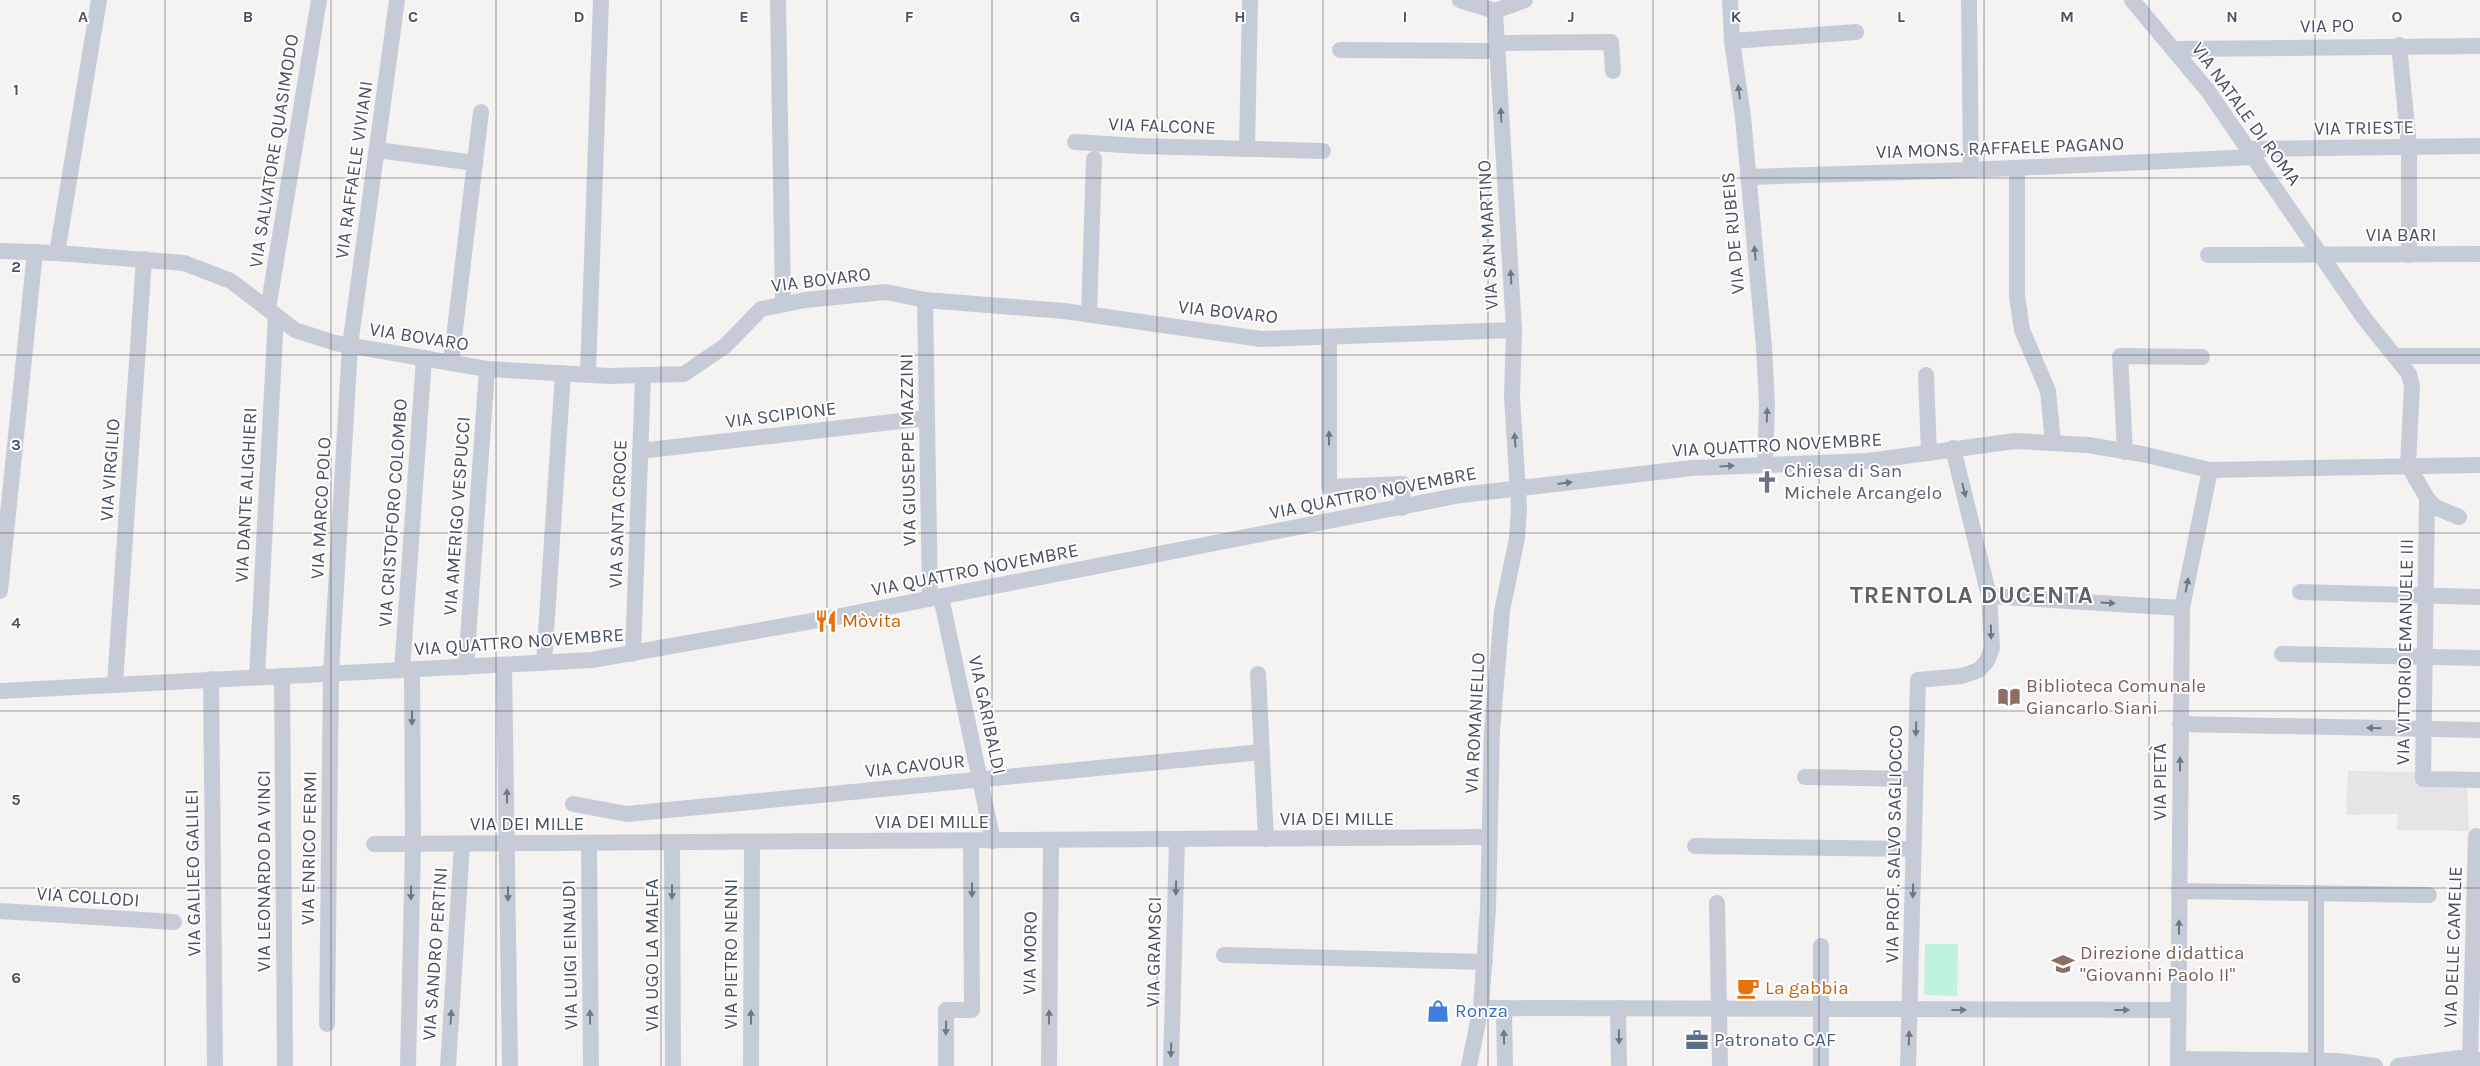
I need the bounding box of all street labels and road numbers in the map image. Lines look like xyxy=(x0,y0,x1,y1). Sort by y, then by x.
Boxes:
street label: VIA PO xyxy=(2300,15,2354,37)
street label: VIA SALVATORE QUASIMODO xyxy=(245,33,303,269)
street label: VIA NATALE DI ROMA xyxy=(2187,38,2305,190)
street label: VIA RAFFAELE VIVIANI xyxy=(331,79,377,261)
street label: VIA FALCONE xyxy=(1108,113,1216,139)
street label: VIA TRIESTE xyxy=(2314,116,2414,140)
street label: VIA MONS. RAFFAELE PAGANO xyxy=(1876,133,2124,163)
street label: VIA SAN MARTINO xyxy=(1473,159,1503,311)
street label: VIA DE RUBEIS xyxy=(1717,171,1749,295)
street label: VIA BARI xyxy=(2365,224,2437,246)
street label: VIA BOVARO xyxy=(770,263,872,297)
street label: VIA BOVARO xyxy=(1177,296,1279,328)
street label: VIA BOVARO xyxy=(368,318,470,356)
street label: VIA GIUSEPPE MAZZINI xyxy=(895,353,921,547)
street label: VIA SCIPIONE xyxy=(724,397,838,433)
street label: VIA CRISTOFORO COLOMBO xyxy=(374,398,412,628)
street label: VIA DANTE ALIGHIERI xyxy=(230,407,262,583)
street label: VIA AMERIGO VESPUCCI xyxy=(439,416,475,616)
street label: VIA VIRGILIO xyxy=(95,418,125,522)
street label: VIA QUATTRO NOVEMBRE xyxy=(1671,429,1883,461)
street label: VIA MARCO POLO xyxy=(306,436,336,580)
street label: VIA SANTA CROCE xyxy=(604,439,632,589)
street label: VIA QUATTRO NOVEMBRE xyxy=(1268,462,1478,524)
street label: VIA QUATTRO NOVEMBRE xyxy=(870,539,1080,601)
street label: VIA VITTORIO EMANUELE III xyxy=(2392,539,2418,765)
street label: VIA QUATTRO NOVEMBRE xyxy=(413,624,625,660)
street label: VIA ROMANIELLO xyxy=(1460,652,1490,794)
street label: VIA GARIBALDI xyxy=(964,654,1010,776)
street label: VIA PROF. SALVO SAGLIOCCO xyxy=(1881,725,1907,963)
street label: VIA PIETÀ xyxy=(2148,743,2171,821)
street label: VIA CAVOUR xyxy=(864,750,966,782)
street label: VIA LEONARDO DA VINCI xyxy=(253,770,275,972)
street label: VIA ENRICO FERMI xyxy=(297,771,321,925)
street label: VIA GALILEO GALILEI xyxy=(181,789,205,957)
street label: VIA DEI MILLE xyxy=(1280,808,1394,830)
street label: VIA DEI MILLE xyxy=(875,811,989,833)
street label: VIA DEI MILLE xyxy=(470,813,584,835)
street label: VIA DELLE CAMELIE xyxy=(2439,866,2467,1028)
street label: VIA SANDRO PERTINI xyxy=(418,867,452,1041)
street label: VIA UGO LA MALFA xyxy=(641,878,663,1031)
street label: VIA PIETRO NENNI xyxy=(720,879,742,1029)
street label: VIA LUIGI EINAUDI xyxy=(558,880,582,1030)
street label: VIA COLLODI xyxy=(36,882,140,912)
street label: VIA GRAMSCI xyxy=(1142,896,1166,1008)
street label: VIA MORO xyxy=(1018,911,1042,995)

